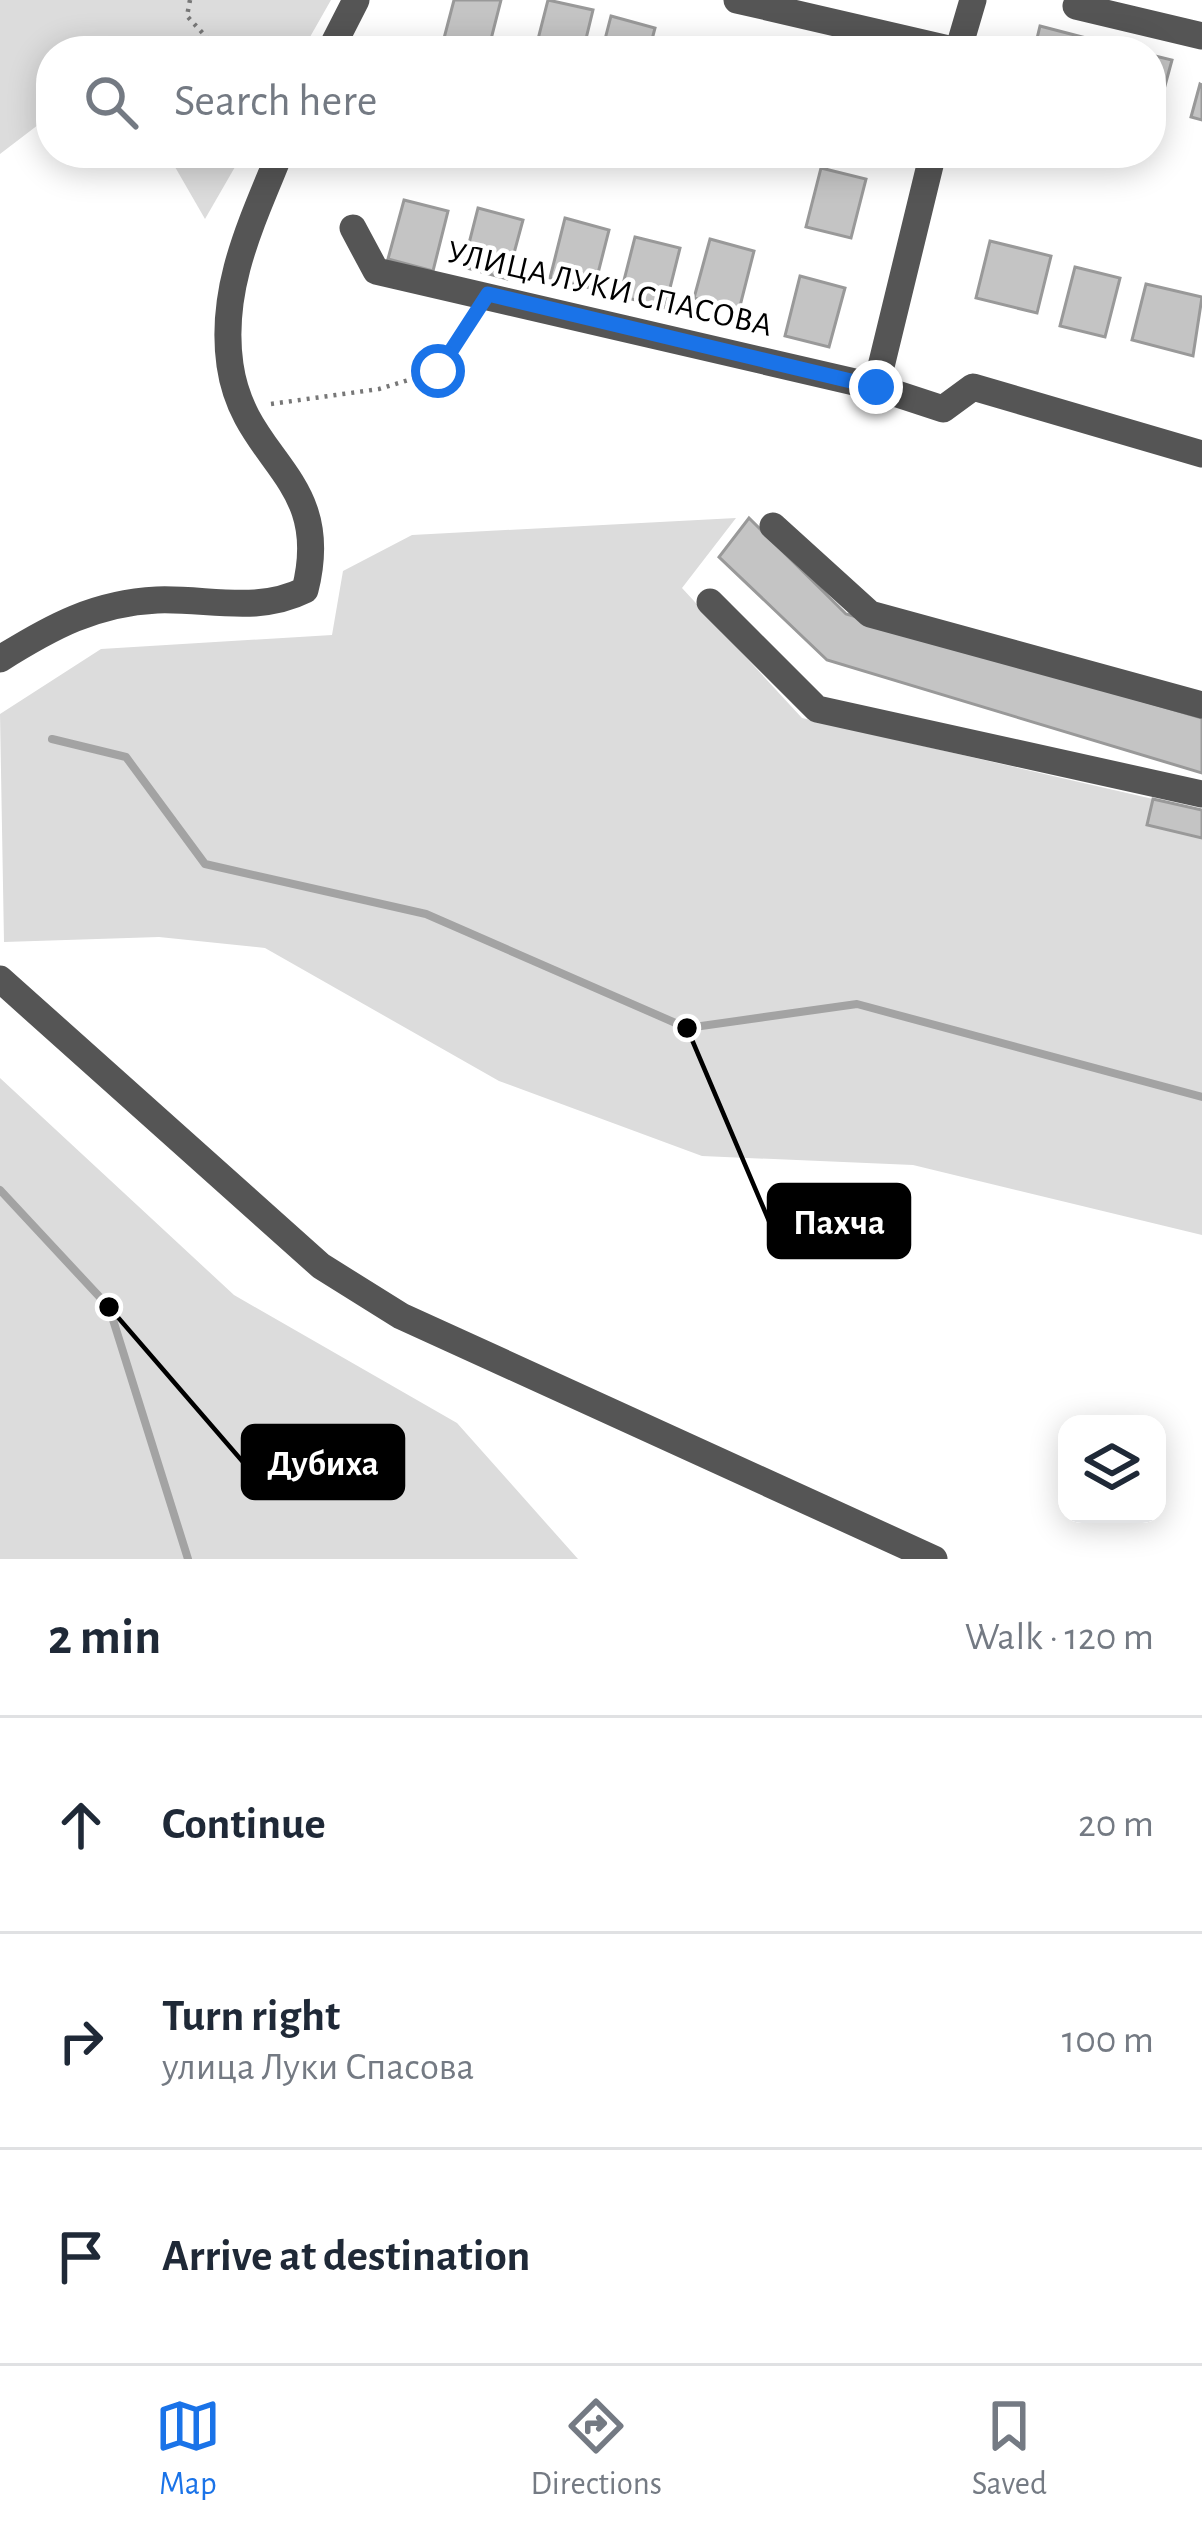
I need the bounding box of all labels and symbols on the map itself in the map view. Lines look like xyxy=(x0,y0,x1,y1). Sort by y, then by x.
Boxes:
street label: УЛИЦА ЛУКИ СПАСОВА xyxy=(444,236,775,343)
route start xyxy=(411,344,465,398)
route end xyxy=(849,360,903,414)
callout: Пахча xyxy=(769,1185,909,1257)
text: Пахча xyxy=(793,1205,885,1241)
callout: Дубиха xyxy=(243,1426,403,1498)
text: Дубиха xyxy=(267,1446,379,1482)

